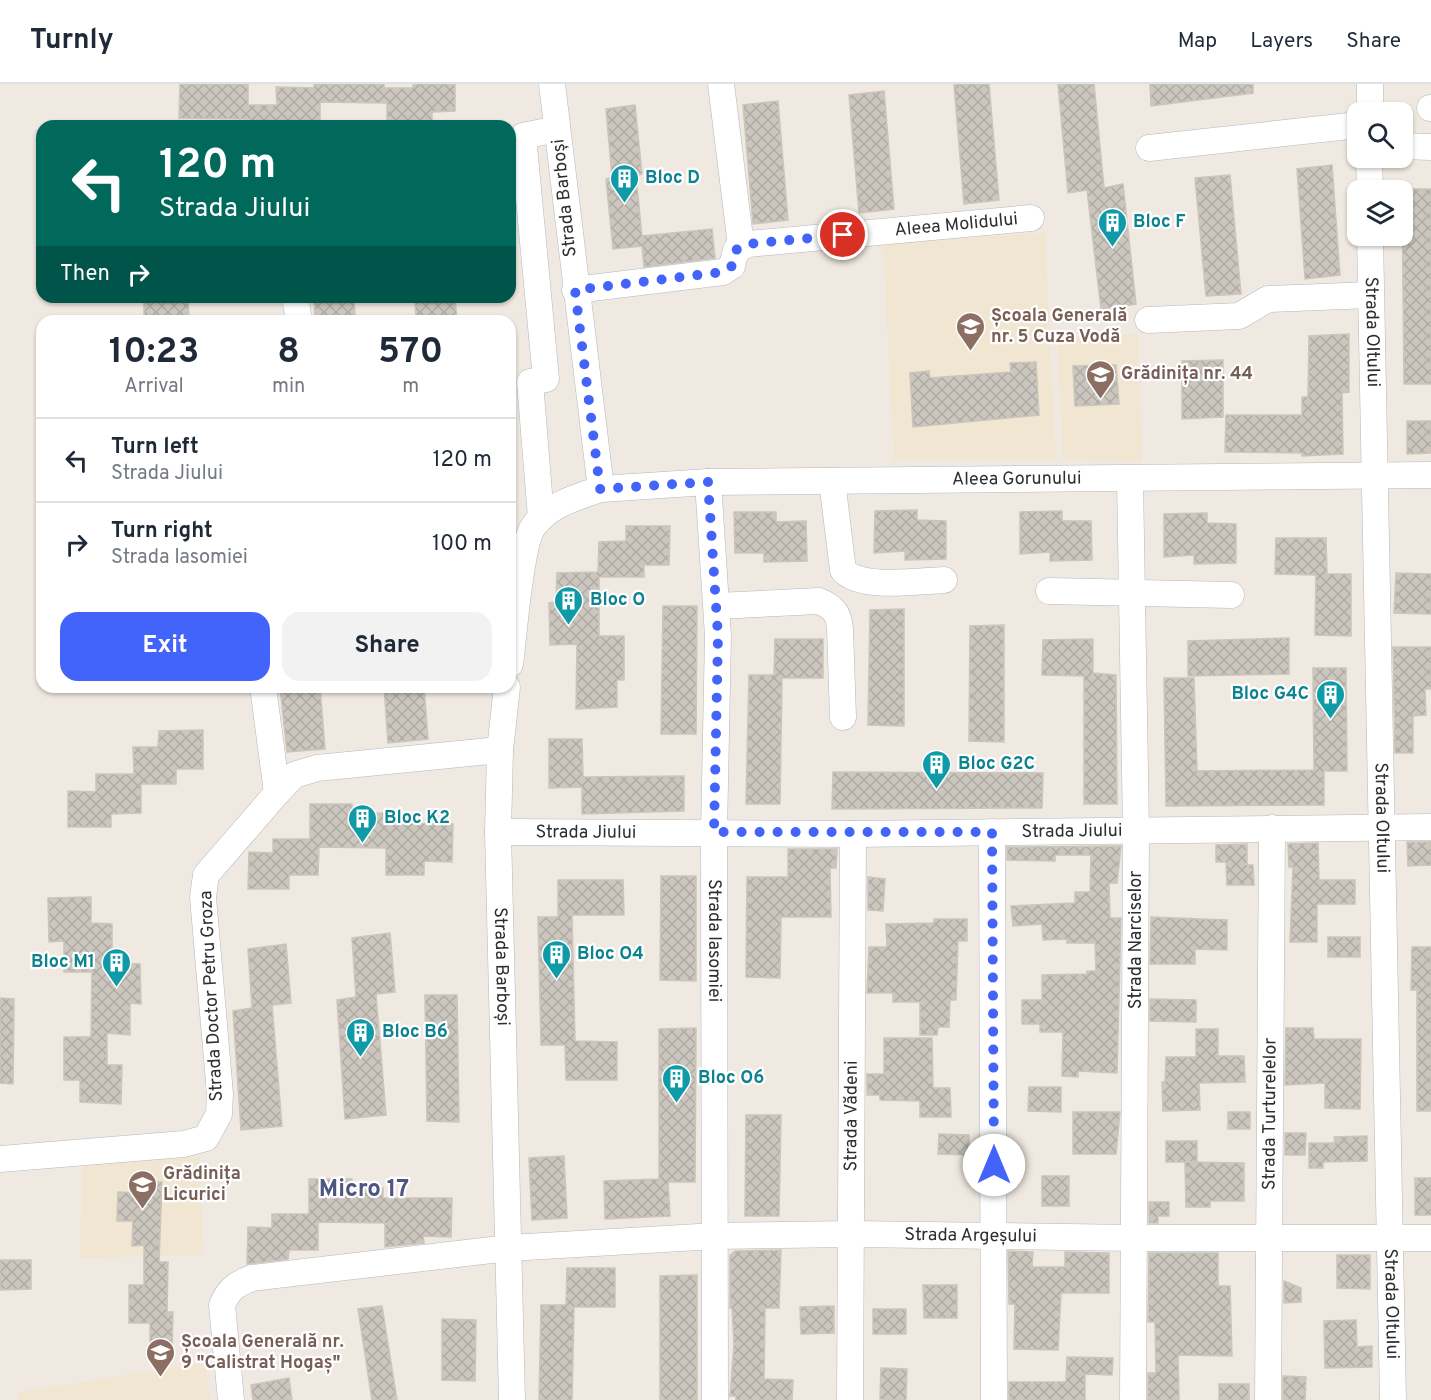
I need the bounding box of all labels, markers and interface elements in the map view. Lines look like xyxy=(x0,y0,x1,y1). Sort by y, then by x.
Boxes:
text: Turnly xyxy=(30,23,114,59)
text: Map xyxy=(1178,28,1217,55)
text: Layers xyxy=(1250,28,1313,55)
text: Share xyxy=(1346,28,1401,55)
map controls xyxy=(1347,102,1413,246)
button: search xyxy=(1347,102,1413,168)
street label: Strada Barboși xyxy=(547,138,583,258)
text: 120 m xyxy=(159,140,276,193)
icon: left xyxy=(60,144,138,222)
building icon: Bloc D xyxy=(608,162,640,204)
place label: Bloc D xyxy=(645,167,700,190)
button: layers xyxy=(1347,180,1413,246)
text: Strada Jiului xyxy=(159,192,310,226)
building icon: Bloc F xyxy=(1096,206,1128,248)
street label: Aleea Molidului xyxy=(894,208,1019,242)
pin xyxy=(817,209,868,260)
place label: Bloc F xyxy=(1133,211,1186,234)
icon: arrive xyxy=(826,218,859,251)
icon: right xyxy=(122,258,155,291)
text: Then xyxy=(60,261,110,288)
street label: Strada Oltului xyxy=(1359,276,1384,388)
place label: Școala Generală nr. 5 Cuza Vodă xyxy=(991,305,1127,349)
school or university icon: Școala Generală nr. 5 Cuza Vodă xyxy=(954,310,986,352)
text: 10:23 xyxy=(109,330,199,376)
text: 8 xyxy=(277,330,300,376)
text: 570 xyxy=(378,330,443,376)
school or university icon: Grădinița nr. 44 xyxy=(1084,358,1116,400)
place label: Grădinița nr. 44 xyxy=(1121,363,1253,386)
text: Arrival xyxy=(124,374,184,400)
text: min xyxy=(272,374,305,400)
text: m xyxy=(402,374,419,400)
text: Turn left xyxy=(111,434,199,461)
icon: left xyxy=(60,444,93,477)
text: 120 m xyxy=(432,447,492,474)
text: Strada Jiului xyxy=(111,461,223,487)
street label: Aleea Gorunului xyxy=(952,467,1082,491)
text: Turn right xyxy=(111,518,213,545)
icon: right xyxy=(60,528,93,561)
text: 100 m xyxy=(432,531,492,558)
text: Strada Iasomiei xyxy=(111,545,248,571)
building icon: Bloc O xyxy=(553,584,585,626)
place label: Bloc O xyxy=(590,589,645,612)
button: Exit xyxy=(60,612,270,681)
button: Share xyxy=(282,612,492,681)
building icon: Bloc G4C xyxy=(1314,678,1346,720)
place label: Bloc G4C xyxy=(1231,683,1309,706)
building icon: Bloc G2C xyxy=(921,748,953,790)
place label: Bloc G2C xyxy=(958,753,1035,776)
street label: Strada Oltului xyxy=(1369,762,1394,873)
building icon: Bloc K2 xyxy=(347,802,379,844)
place label: Bloc K2 xyxy=(384,807,450,830)
street label: Strada Jiului xyxy=(1021,819,1123,843)
street label: Strada Jiului xyxy=(535,821,637,844)
street label: Strada Narciselor xyxy=(1125,871,1148,1009)
street label: Strada Iasomiei xyxy=(703,879,726,1002)
street label: Strada Doctor Petru Groza xyxy=(195,890,229,1102)
street label: Strada Barboși xyxy=(488,907,514,1026)
building icon: Bloc O4 xyxy=(540,938,572,980)
place label: Bloc O4 xyxy=(577,943,644,966)
building icon: Bloc M1 xyxy=(100,946,132,988)
place label: Bloc M1 xyxy=(31,951,95,974)
building icon: Bloc B6 xyxy=(345,1016,377,1058)
place label: Bloc B6 xyxy=(382,1021,448,1044)
street label: Strada Turturelelor xyxy=(1258,1038,1282,1190)
street label: Strada Vădeni xyxy=(840,1060,863,1172)
building icon: Bloc O6 xyxy=(661,1062,693,1104)
place label: Bloc O6 xyxy=(698,1067,764,1090)
position arrow xyxy=(962,1133,1026,1197)
place label: Grădinița Licurici xyxy=(163,1163,241,1207)
school or university icon: Grădinița Licurici xyxy=(126,1168,158,1210)
district label: Micro 17 xyxy=(319,1175,409,1205)
street label: Strada Argeșului xyxy=(904,1223,1037,1248)
street label: Strada Oltului xyxy=(1379,1248,1404,1359)
place label: Școala Generală nr. 9 "Calistrat Hogaș" xyxy=(181,1331,344,1375)
school or university icon: Școala Generală nr. 9 "Calistrat Hogaș" xyxy=(144,1336,176,1378)

